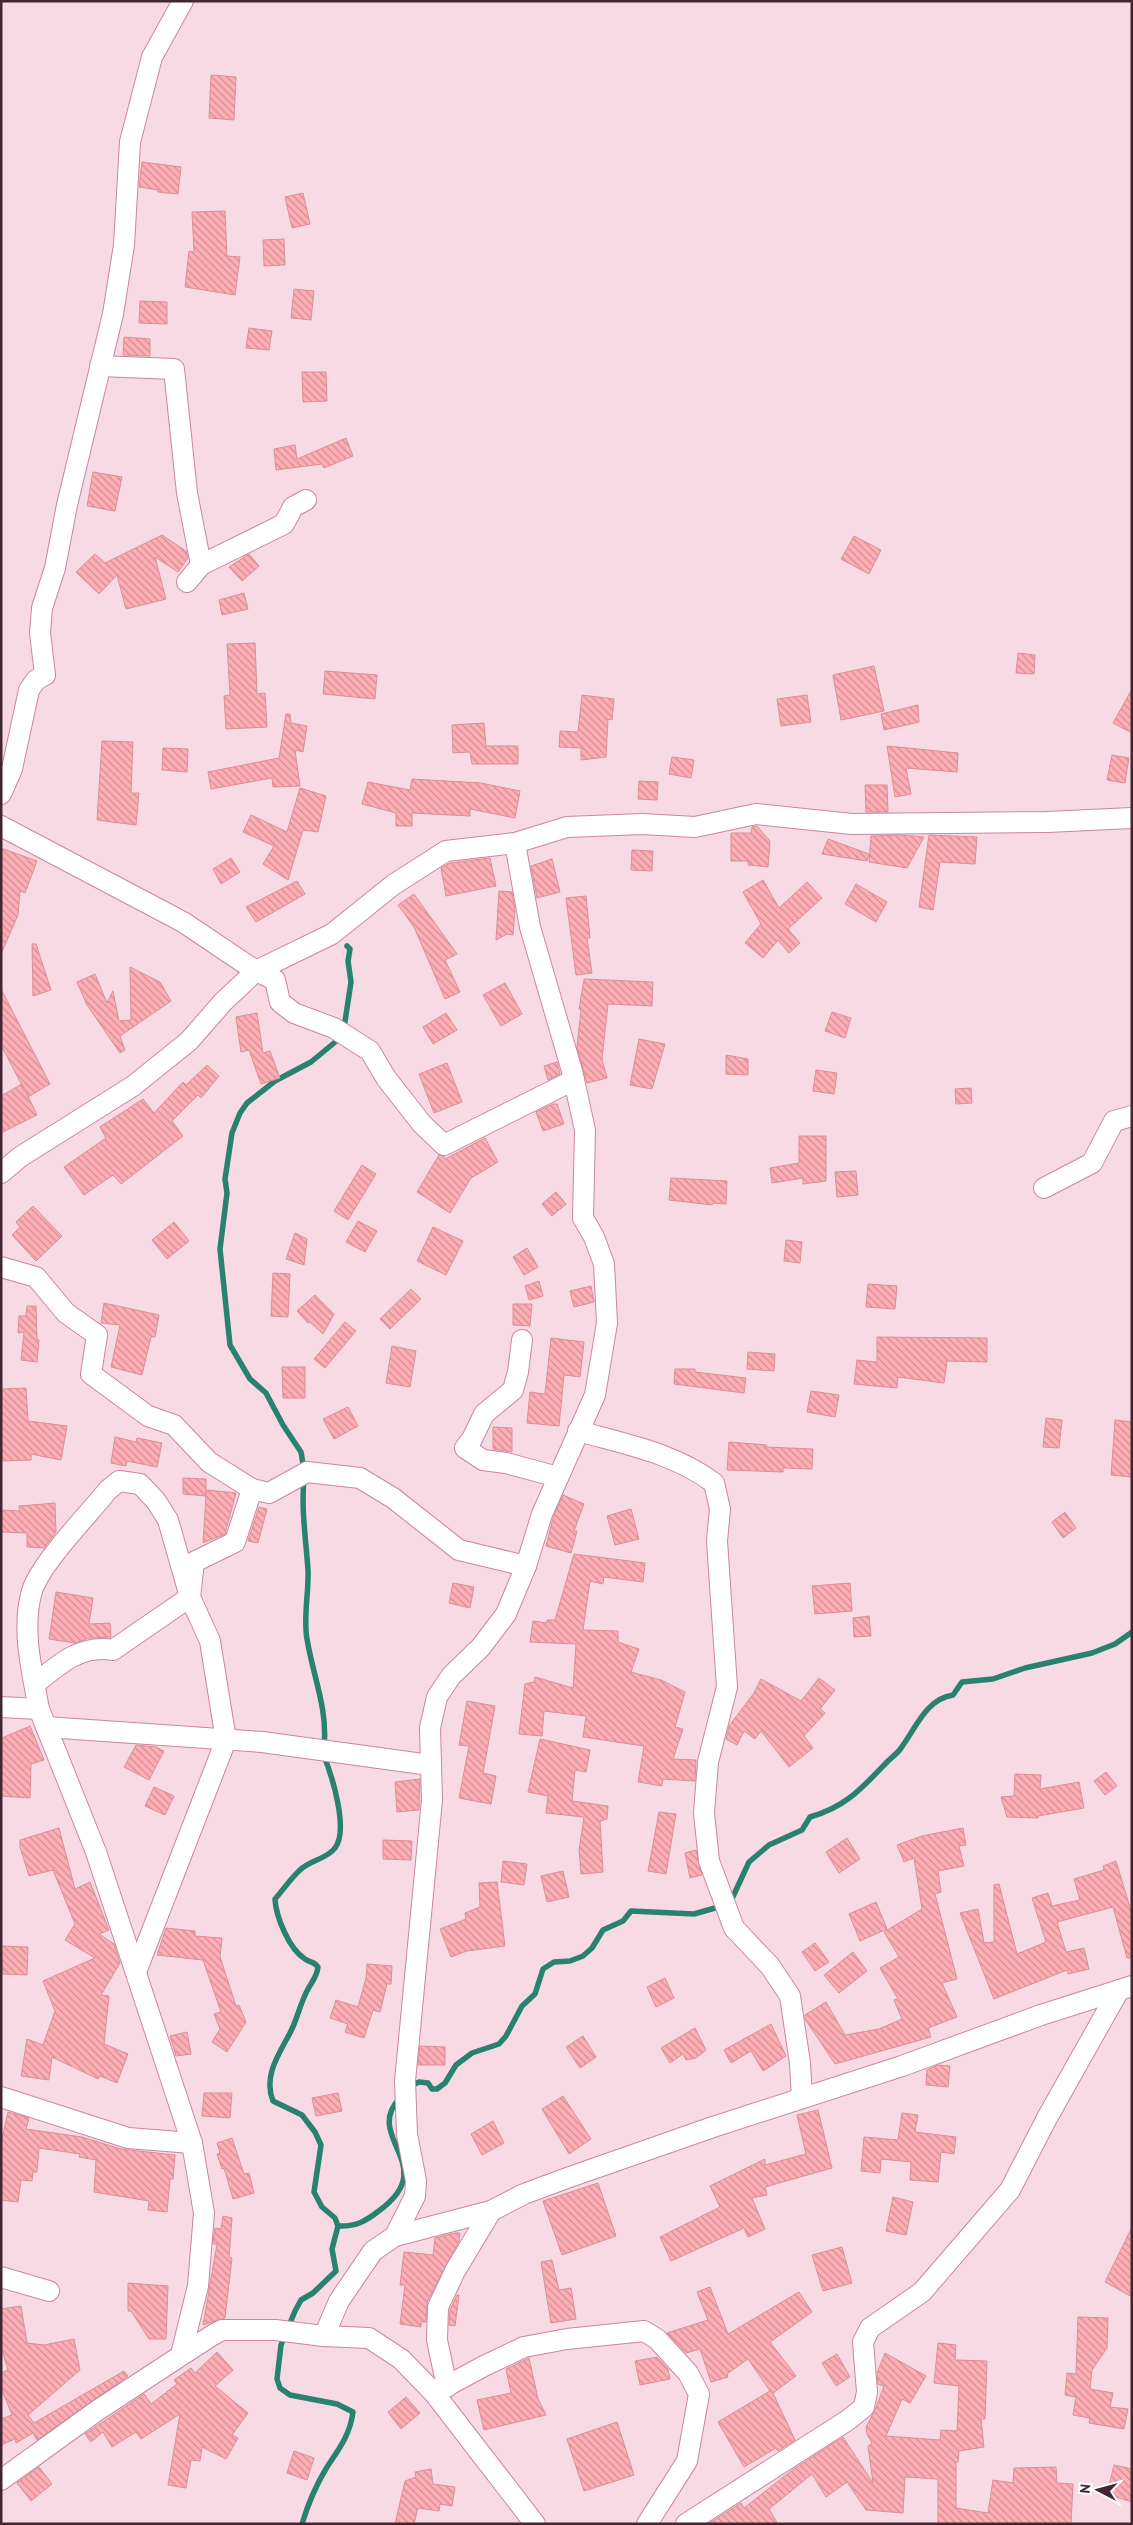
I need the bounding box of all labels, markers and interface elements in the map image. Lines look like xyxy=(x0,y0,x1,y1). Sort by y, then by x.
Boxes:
north arrow xyxy=(1073,2465,1123,2515)
text: N xyxy=(1076,2483,1095,2494)

